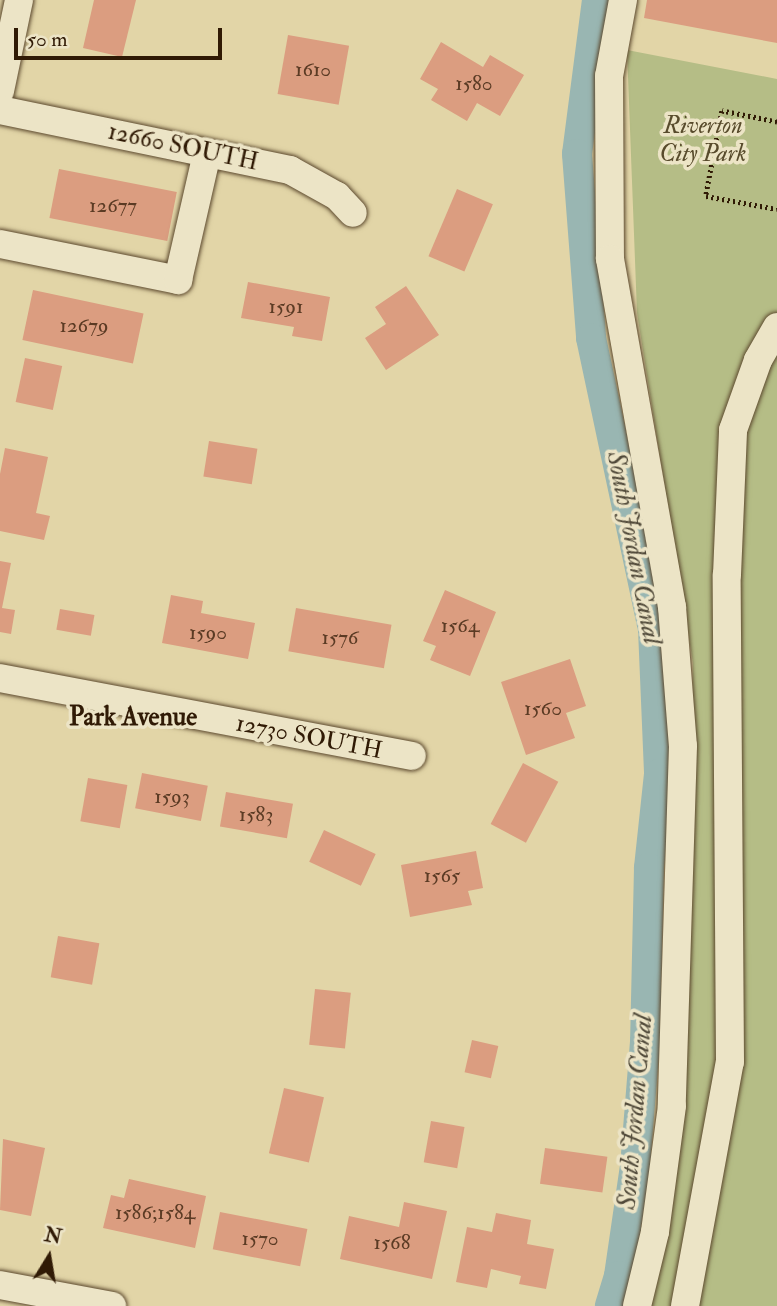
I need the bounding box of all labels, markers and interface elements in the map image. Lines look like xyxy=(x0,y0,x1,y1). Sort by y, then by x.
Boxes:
scale bar xyxy=(18,14,226,58)
text: 50 m xyxy=(27,26,68,53)
house number: 1610 xyxy=(295,57,331,83)
house number: 1580 xyxy=(455,71,493,97)
park label: Riverton City Park xyxy=(659,112,747,168)
street label: 12660 SOUTH xyxy=(105,117,261,177)
house number: 12677 xyxy=(89,193,137,219)
house number: 1591 xyxy=(269,294,303,320)
house number: 12679 xyxy=(59,313,109,339)
water label: South Jordan Canal xyxy=(599,449,667,647)
house number: 1564 xyxy=(441,613,479,639)
house number: 1590 xyxy=(189,620,227,646)
house number: 1576 xyxy=(322,625,358,651)
house number: 1560 xyxy=(524,696,562,722)
district label: Park Avenue xyxy=(69,702,197,734)
street label: 12730 SOUTH xyxy=(233,709,385,765)
house number: 1593 xyxy=(154,784,190,810)
house number: 1583 xyxy=(239,802,273,828)
house number: 1565 xyxy=(424,863,460,889)
water label: South Jordan Canal xyxy=(612,1013,660,1211)
house number: 1586;1584 xyxy=(115,1200,195,1226)
north arrow xyxy=(14,1222,84,1292)
text: N xyxy=(42,1223,64,1250)
house number: 1570 xyxy=(241,1226,279,1252)
house number: 1568 xyxy=(373,1230,411,1256)

